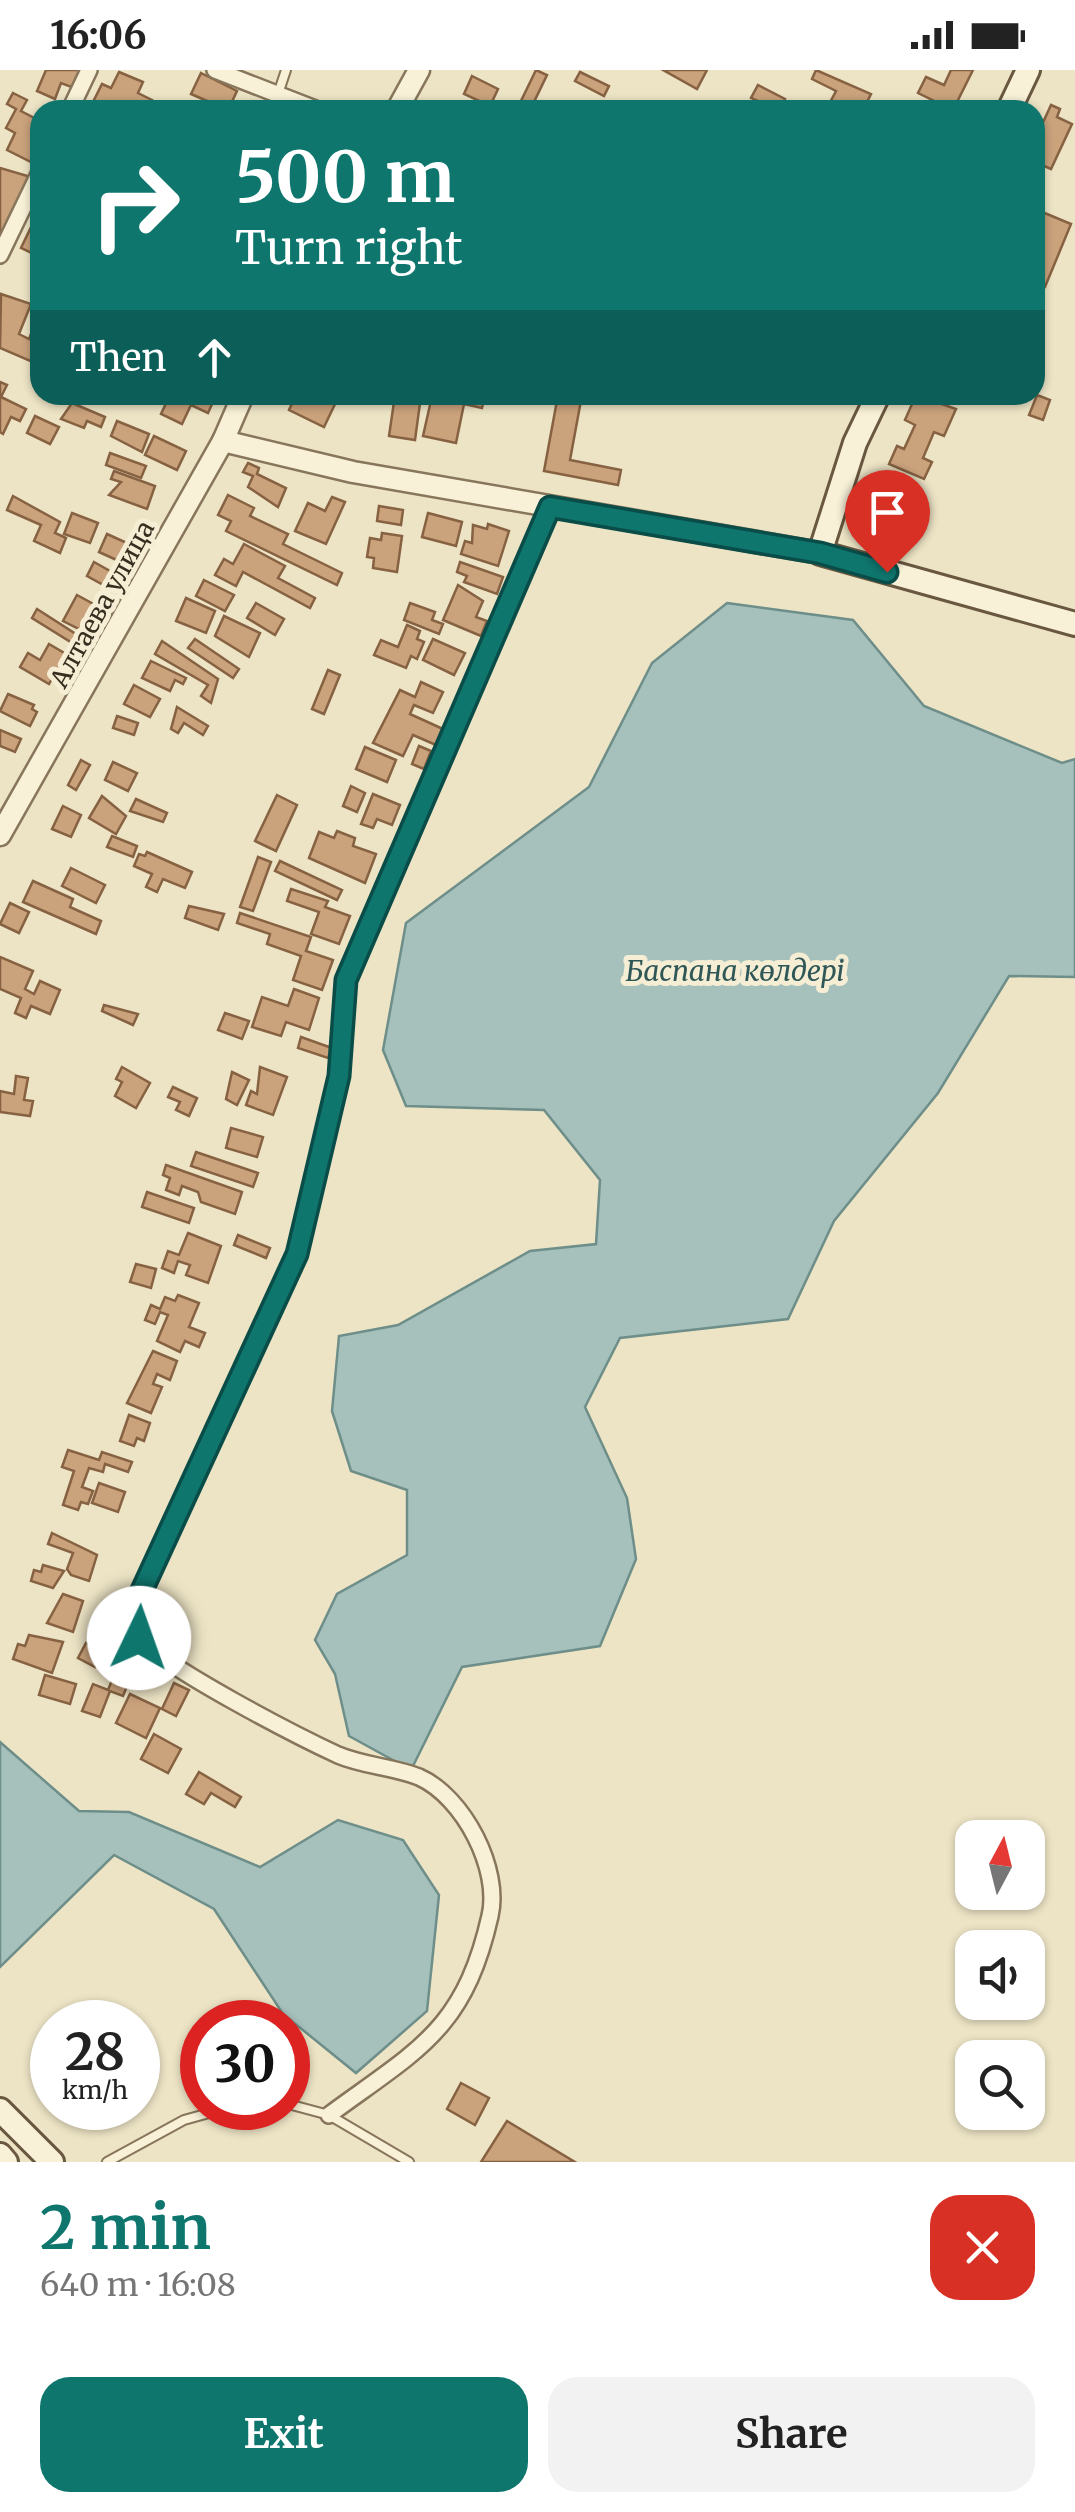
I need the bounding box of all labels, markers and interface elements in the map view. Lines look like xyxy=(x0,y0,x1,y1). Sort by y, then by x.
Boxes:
text: 16:06 xyxy=(50,12,147,59)
text: 500 m xyxy=(235,133,455,221)
icon: right xyxy=(70,140,200,270)
text: Turn right xyxy=(235,220,463,276)
icon: ahead xyxy=(187,330,242,385)
text: Then xyxy=(70,334,167,381)
pin xyxy=(845,470,930,573)
icon: arrive xyxy=(860,485,915,540)
street label: Алтаева улица xyxy=(42,515,161,694)
water label: Баспана көлдері xyxy=(625,953,845,989)
position arrow xyxy=(87,1586,191,1690)
north arrow xyxy=(955,1820,1045,1910)
map controls xyxy=(955,1820,1045,2130)
button: sound xyxy=(955,1930,1045,2020)
speed limit sign: 30 xyxy=(180,2000,310,2130)
text: 28 xyxy=(65,2021,125,2084)
button: search xyxy=(955,2040,1045,2130)
text: km/h xyxy=(62,2074,128,2106)
text: 2 min xyxy=(40,2190,211,2265)
button: close xyxy=(930,2195,1035,2300)
text: 640 m · 16:08 xyxy=(40,2265,236,2305)
button: Exit xyxy=(40,2377,528,2492)
button: Share xyxy=(548,2377,1035,2492)

